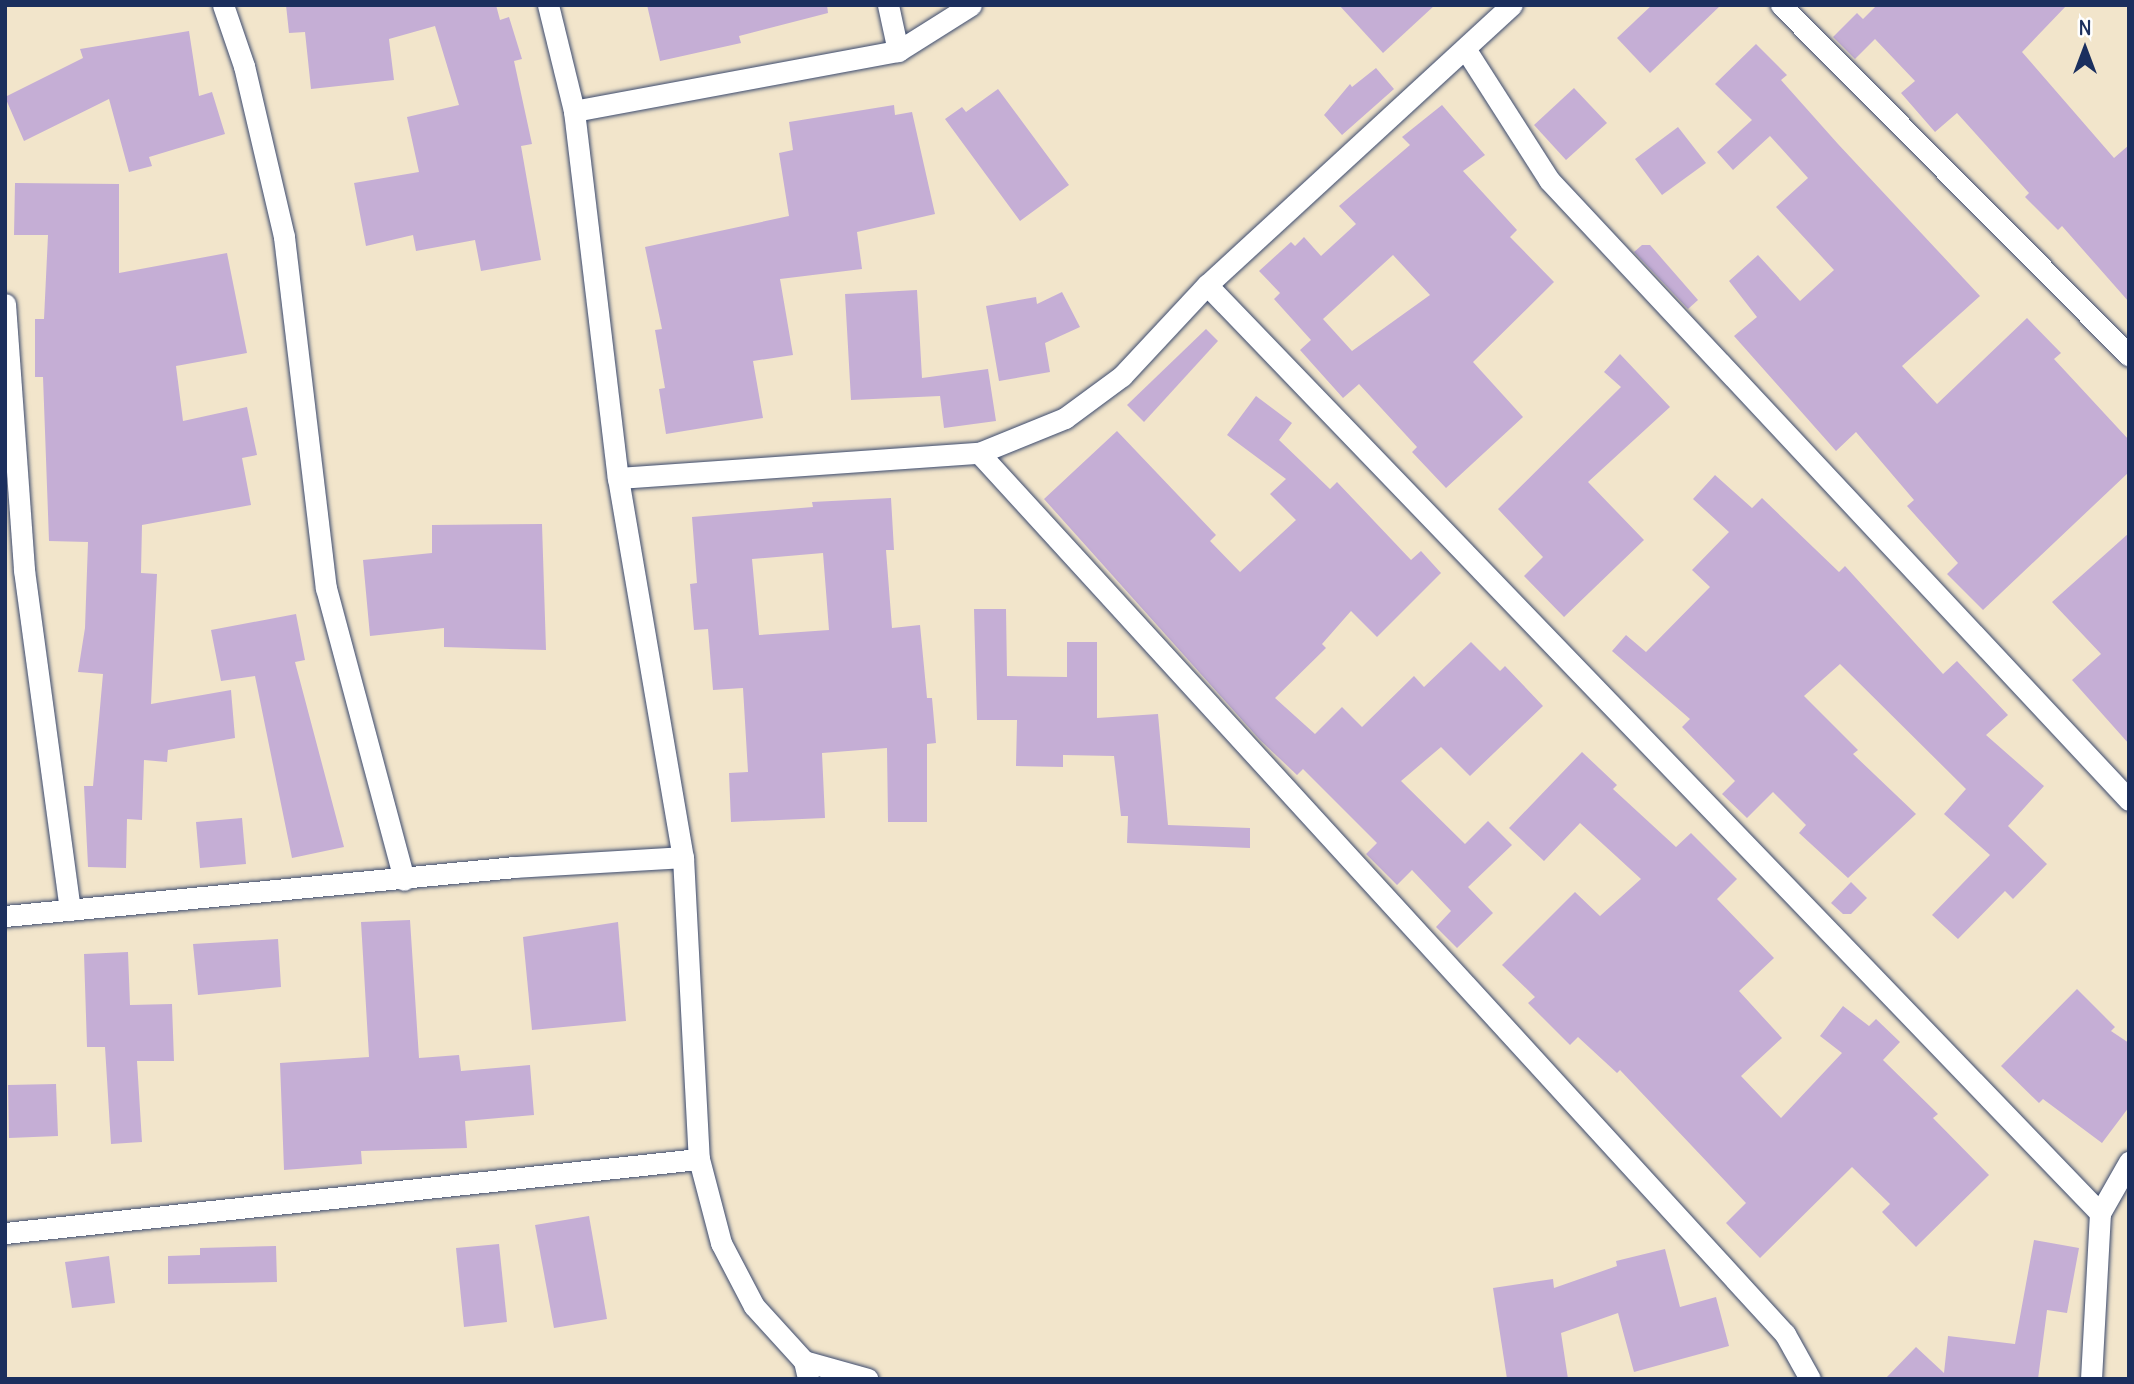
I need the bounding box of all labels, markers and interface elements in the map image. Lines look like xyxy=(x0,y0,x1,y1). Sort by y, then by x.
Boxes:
north arrow xyxy=(2050,14,2120,84)
text: N xyxy=(2078,16,2092,40)

